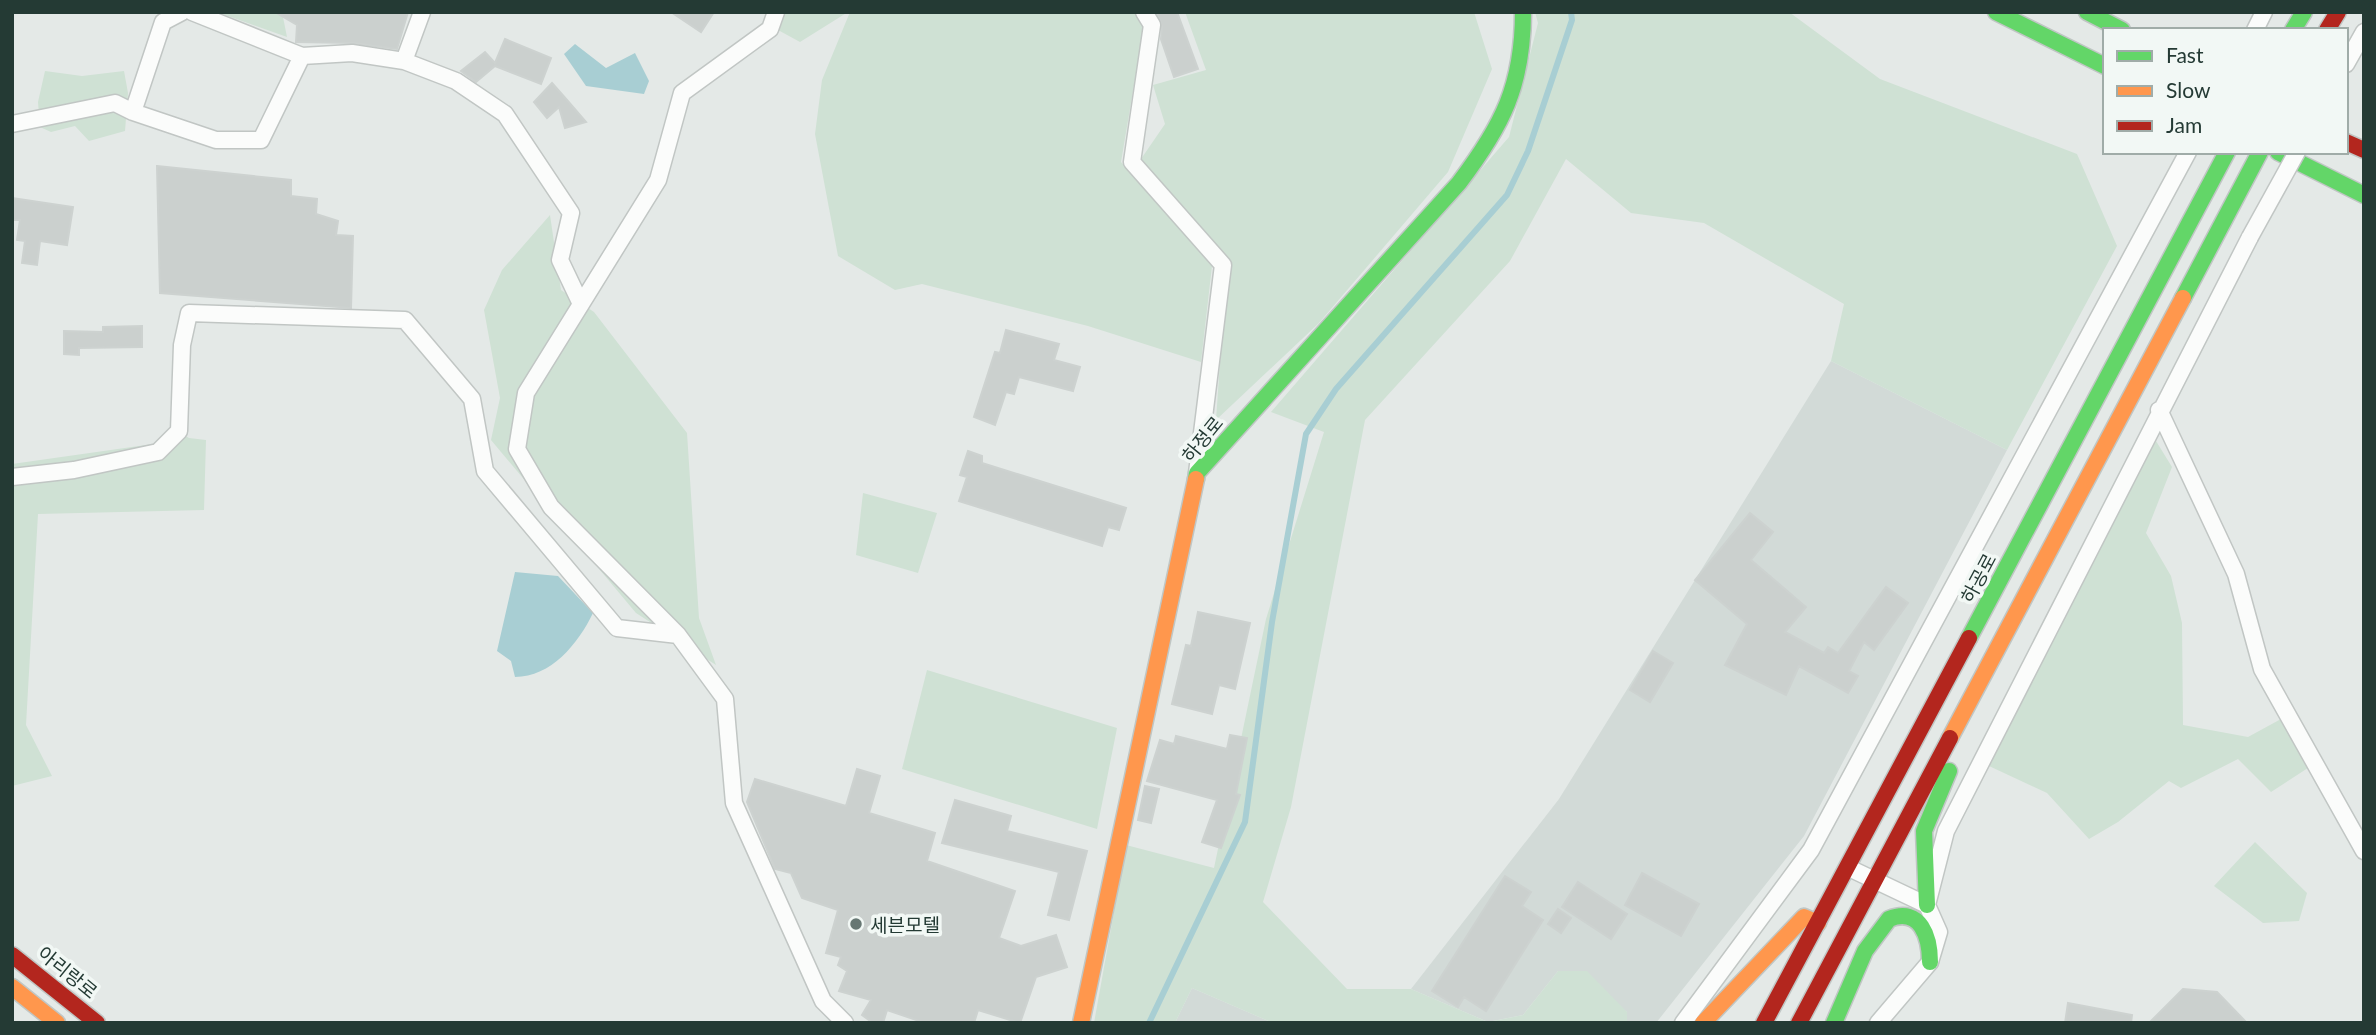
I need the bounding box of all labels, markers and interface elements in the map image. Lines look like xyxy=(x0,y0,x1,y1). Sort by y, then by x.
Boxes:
legend xyxy=(2103,28,2348,154)
text: Fast xyxy=(2166,42,2204,67)
text: Slow xyxy=(2166,77,2211,102)
text: Jam xyxy=(2166,112,2202,137)
street label: 하정로 xyxy=(1177,411,1227,467)
street label: 하공로 xyxy=(1956,549,2000,607)
place label: 세븐모텔 xyxy=(870,913,940,936)
marker: 세븐모텔 xyxy=(848,916,864,932)
street label: 아리랑로 xyxy=(34,941,102,1003)

